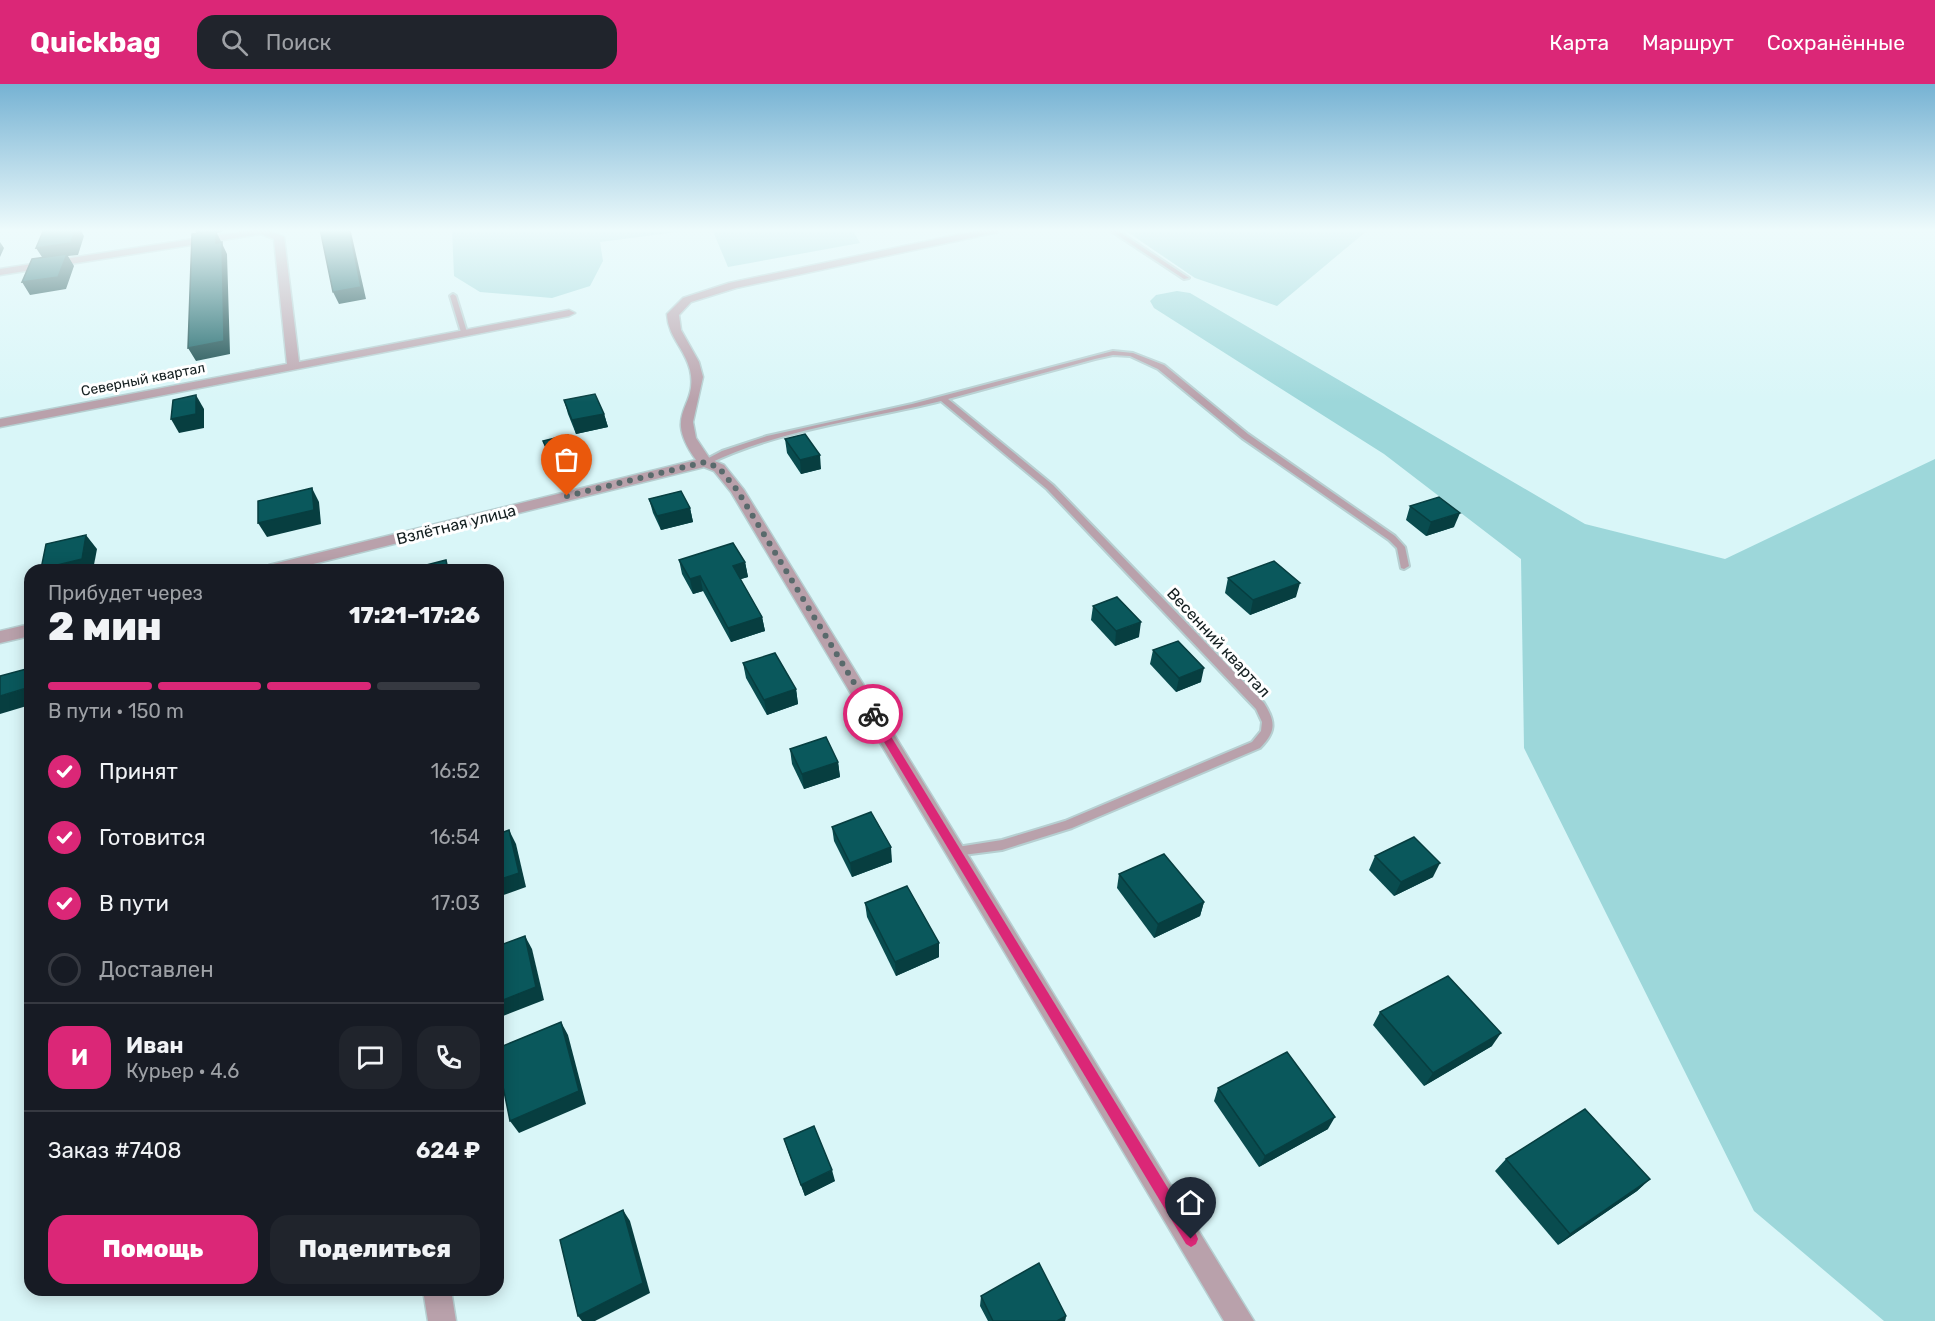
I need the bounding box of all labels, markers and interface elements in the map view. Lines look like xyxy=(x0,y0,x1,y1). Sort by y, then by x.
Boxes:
search box xyxy=(197,15,617,69)
text: Quickbag xyxy=(30,26,161,59)
icon: search xyxy=(218,26,251,59)
text: Поиск xyxy=(266,29,331,56)
text: Карта xyxy=(1549,30,1609,55)
text: Маршрут xyxy=(1642,30,1734,55)
text: Сохранённые xyxy=(1767,30,1905,55)
street label: Северный квартал xyxy=(80,359,207,400)
pin xyxy=(541,434,592,496)
icon: bag xyxy=(550,443,583,476)
street label: Взлётная улица xyxy=(394,500,518,549)
text: Прибудет через xyxy=(48,581,203,605)
street label: Весенний квартал xyxy=(1163,584,1274,701)
text: 17:21–17:26 xyxy=(349,602,480,629)
text: 2 мин xyxy=(48,604,162,650)
courier xyxy=(843,684,903,744)
icon: bike xyxy=(857,698,890,731)
text: В пути · 150 m xyxy=(48,699,184,723)
icon: check xyxy=(48,755,81,788)
text: Принят xyxy=(99,758,178,785)
text: 16:52 xyxy=(431,759,480,783)
icon: check xyxy=(48,821,81,854)
text: Готовится xyxy=(99,824,205,851)
text: 16:54 xyxy=(430,825,480,849)
icon: check xyxy=(48,887,81,920)
text: В пути xyxy=(99,890,169,917)
text: 17:03 xyxy=(431,891,480,915)
text: Доставлен xyxy=(99,956,214,983)
button: chat xyxy=(339,1026,402,1089)
button: phone xyxy=(417,1026,480,1089)
text: Иван xyxy=(126,1032,184,1059)
text: И xyxy=(71,1044,88,1071)
text: Курьер · 4.6 xyxy=(126,1059,239,1083)
text: Заказ #7408 xyxy=(48,1137,182,1164)
text: 624 ₽ xyxy=(416,1137,480,1164)
pin xyxy=(1165,1177,1216,1239)
icon: home xyxy=(1174,1186,1207,1219)
button: Помощь xyxy=(48,1215,258,1284)
button: Поделиться xyxy=(270,1215,480,1284)

